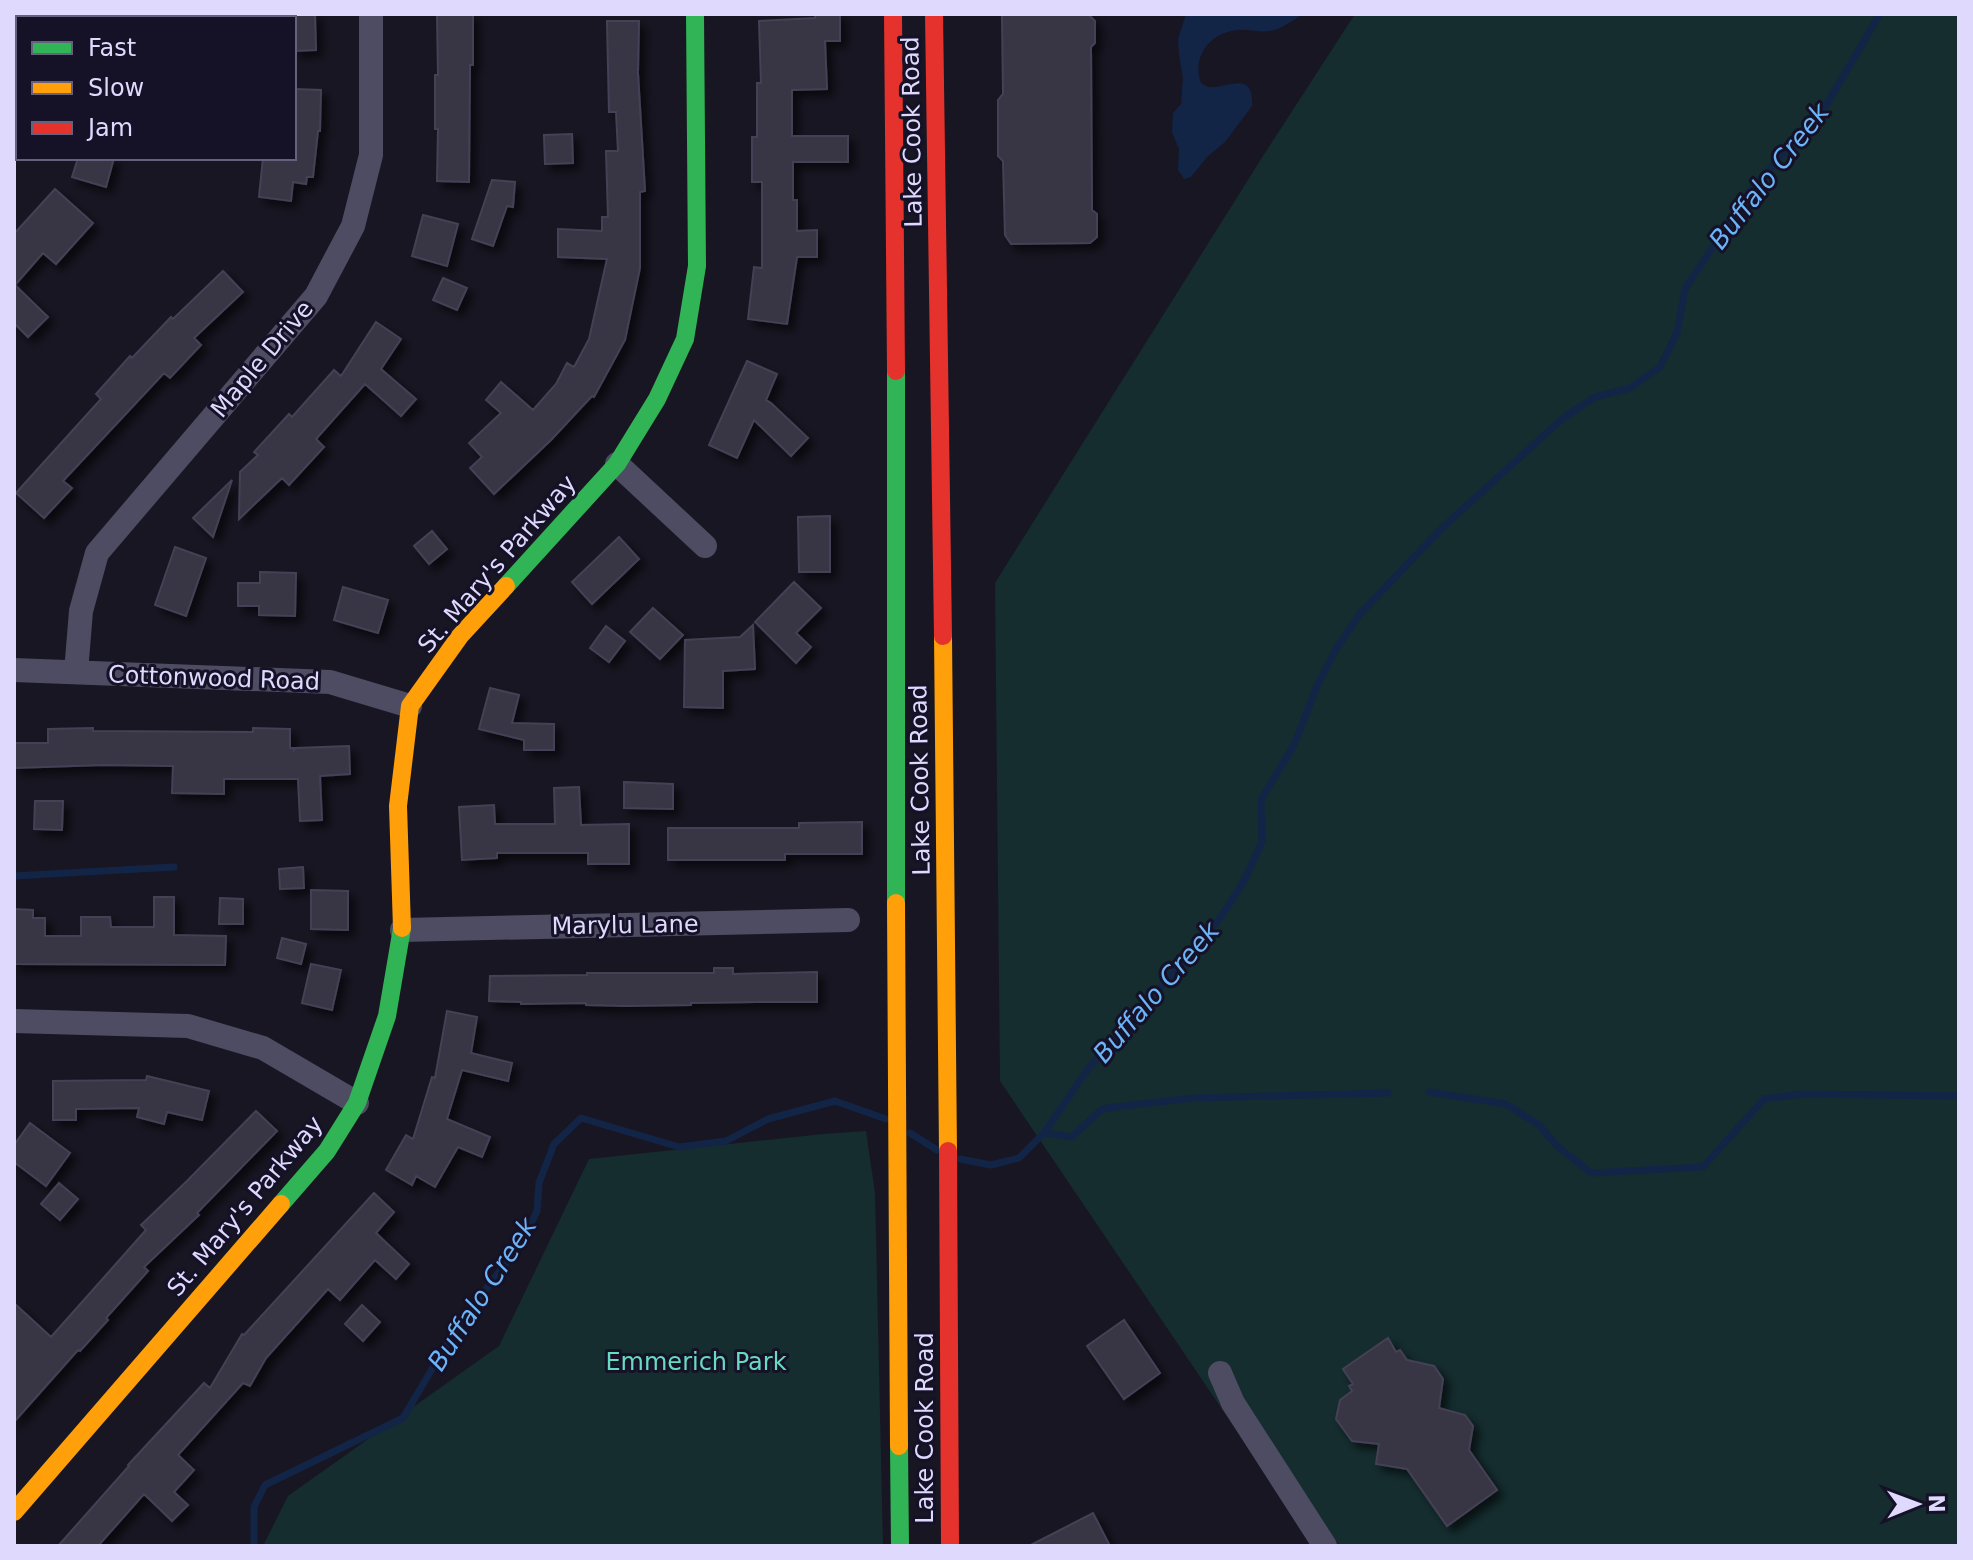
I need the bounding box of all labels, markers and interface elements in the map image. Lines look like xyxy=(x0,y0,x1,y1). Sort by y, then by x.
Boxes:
legend xyxy=(16,16,296,160)
text: Fast xyxy=(88,34,136,62)
street label: Lake Cook Road xyxy=(896,36,928,228)
text: Slow xyxy=(88,74,144,102)
water label: Buffalo Creek xyxy=(1703,97,1836,255)
text: Jam xyxy=(86,114,133,142)
street label: Maple Drive xyxy=(205,295,319,423)
street label: St. Mary's Parkway xyxy=(412,469,582,659)
street label: Cottonwood Road xyxy=(107,660,321,696)
street label: Lake Cook Road xyxy=(904,684,936,876)
street label: Marylu Lane xyxy=(551,910,699,940)
water label: Buffalo Creek xyxy=(1087,915,1226,1068)
street label: St. Mary's Parkway xyxy=(161,1110,329,1302)
water label: Buffalo Creek xyxy=(421,1211,543,1376)
street label: Lake Cook Road xyxy=(911,1332,939,1524)
park label: Emmerich Park xyxy=(605,1348,787,1376)
north arrow xyxy=(1877,1464,1957,1544)
text: N xyxy=(1924,1494,1949,1513)

